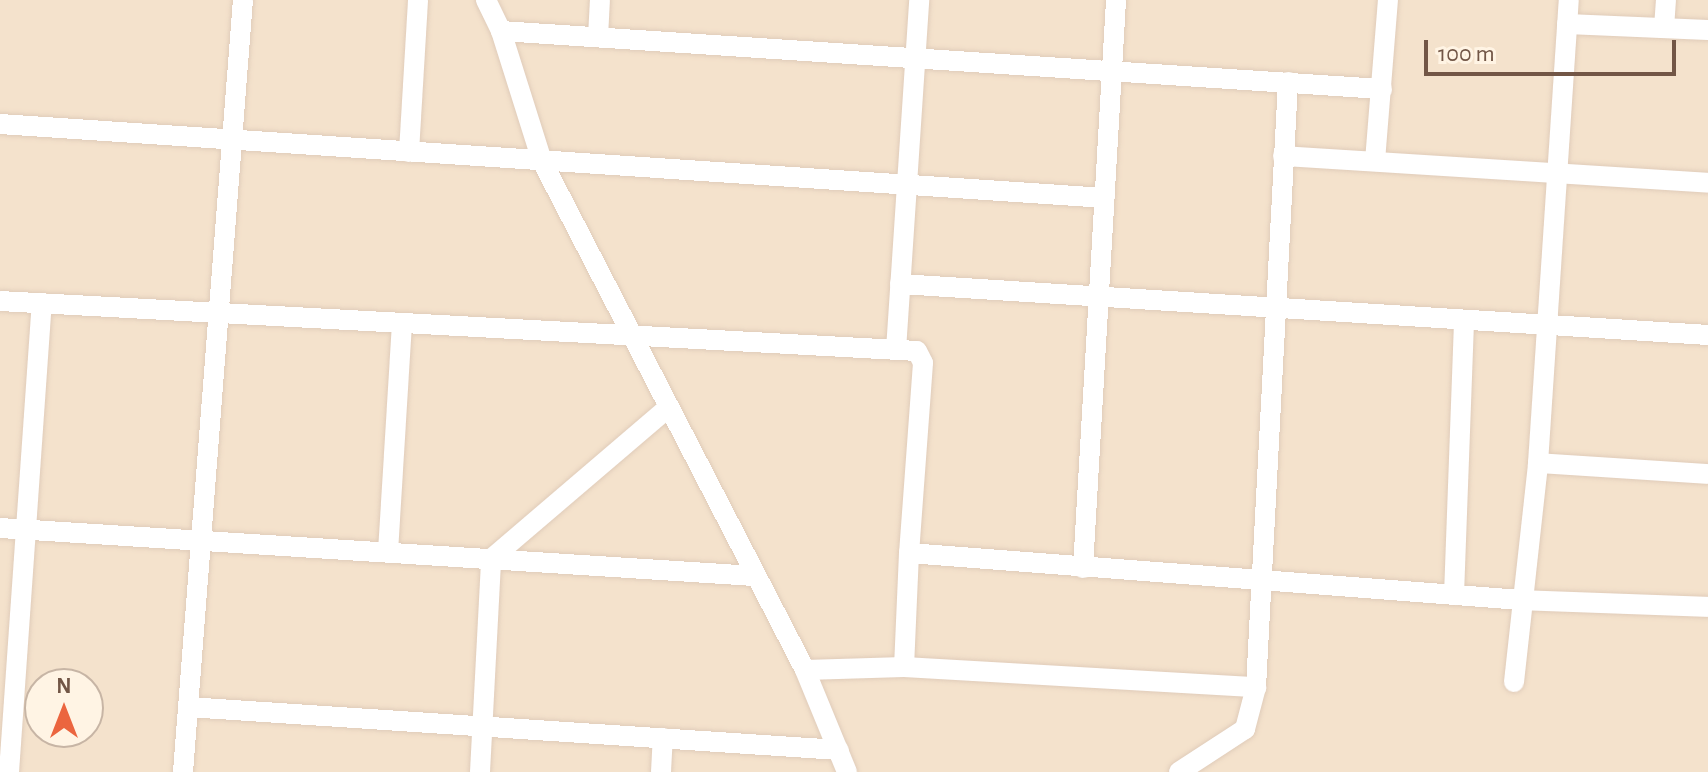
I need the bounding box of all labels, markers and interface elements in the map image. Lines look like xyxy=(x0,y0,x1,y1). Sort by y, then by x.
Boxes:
scale bar xyxy=(1428,24,1680,74)
text: 100 m xyxy=(1438,42,1495,66)
north arrow xyxy=(24,668,104,748)
text: N xyxy=(56,675,72,697)

